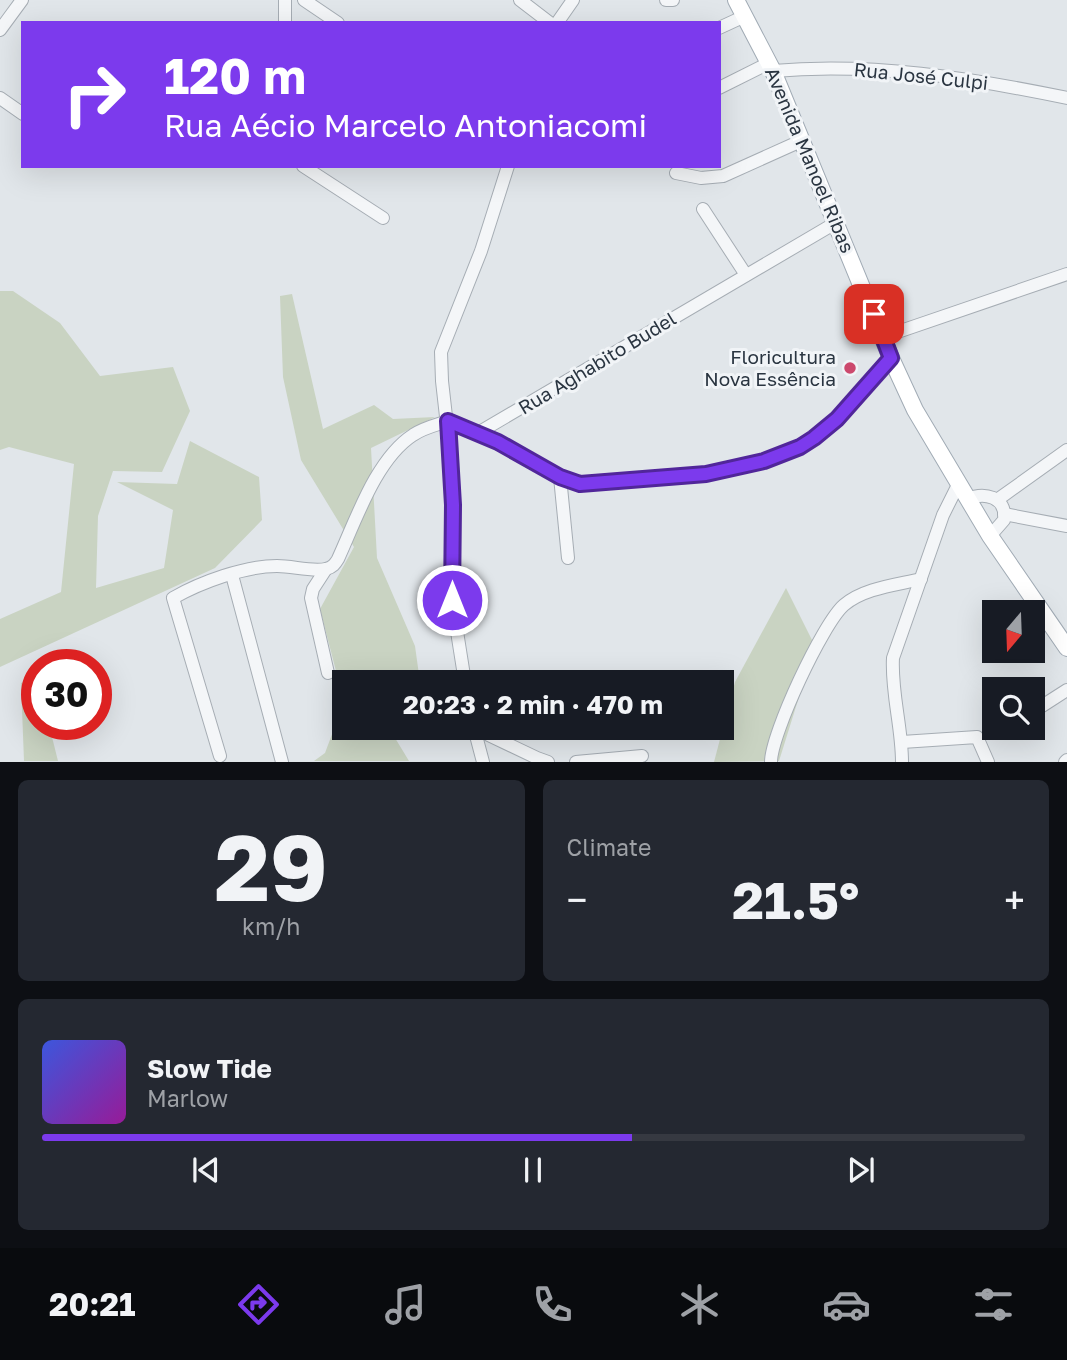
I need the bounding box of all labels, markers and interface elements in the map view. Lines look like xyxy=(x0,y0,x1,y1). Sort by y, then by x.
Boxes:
text: 120 m xyxy=(164,46,306,105)
icon: right xyxy=(49,49,140,140)
street label: Rua José Culpi xyxy=(853,57,989,94)
street label: Avenida Manoel Ribas xyxy=(761,64,860,256)
text: Rua Aécio Marcelo Antoniacomi xyxy=(164,106,647,144)
pin xyxy=(844,284,904,344)
icon: arrive xyxy=(855,295,893,333)
street label: Rua Aghabito Budel xyxy=(514,306,680,419)
place label: Floricultura Nova Essência xyxy=(704,345,836,390)
marker: Floricultura Nova Essência xyxy=(842,360,858,376)
position arrow xyxy=(415,563,489,637)
north arrow xyxy=(982,600,1045,663)
map controls xyxy=(982,600,1045,740)
speed limit sign: 30 xyxy=(21,649,112,740)
button: search xyxy=(982,677,1045,740)
text: 20:23 · 2 min · 470 m xyxy=(403,689,663,720)
text: 29 xyxy=(215,812,328,921)
text: Climate xyxy=(567,833,651,861)
text: 21.5° xyxy=(732,868,859,930)
text: − xyxy=(567,877,587,922)
text: + xyxy=(1004,877,1025,922)
text: km/h xyxy=(242,912,301,940)
text: Slow Tide xyxy=(147,1053,272,1084)
text: Marlow xyxy=(147,1084,228,1112)
icon: previous xyxy=(187,1151,225,1189)
icon: pause xyxy=(514,1151,552,1189)
icon: next xyxy=(842,1151,880,1189)
icon: directions xyxy=(234,1280,283,1329)
icon: music xyxy=(381,1280,430,1329)
icon: phone xyxy=(528,1280,577,1329)
icon: climate xyxy=(675,1280,724,1329)
icon: car xyxy=(822,1280,871,1329)
icon: filters xyxy=(969,1280,1018,1329)
text: 20:21 xyxy=(49,1285,136,1323)

